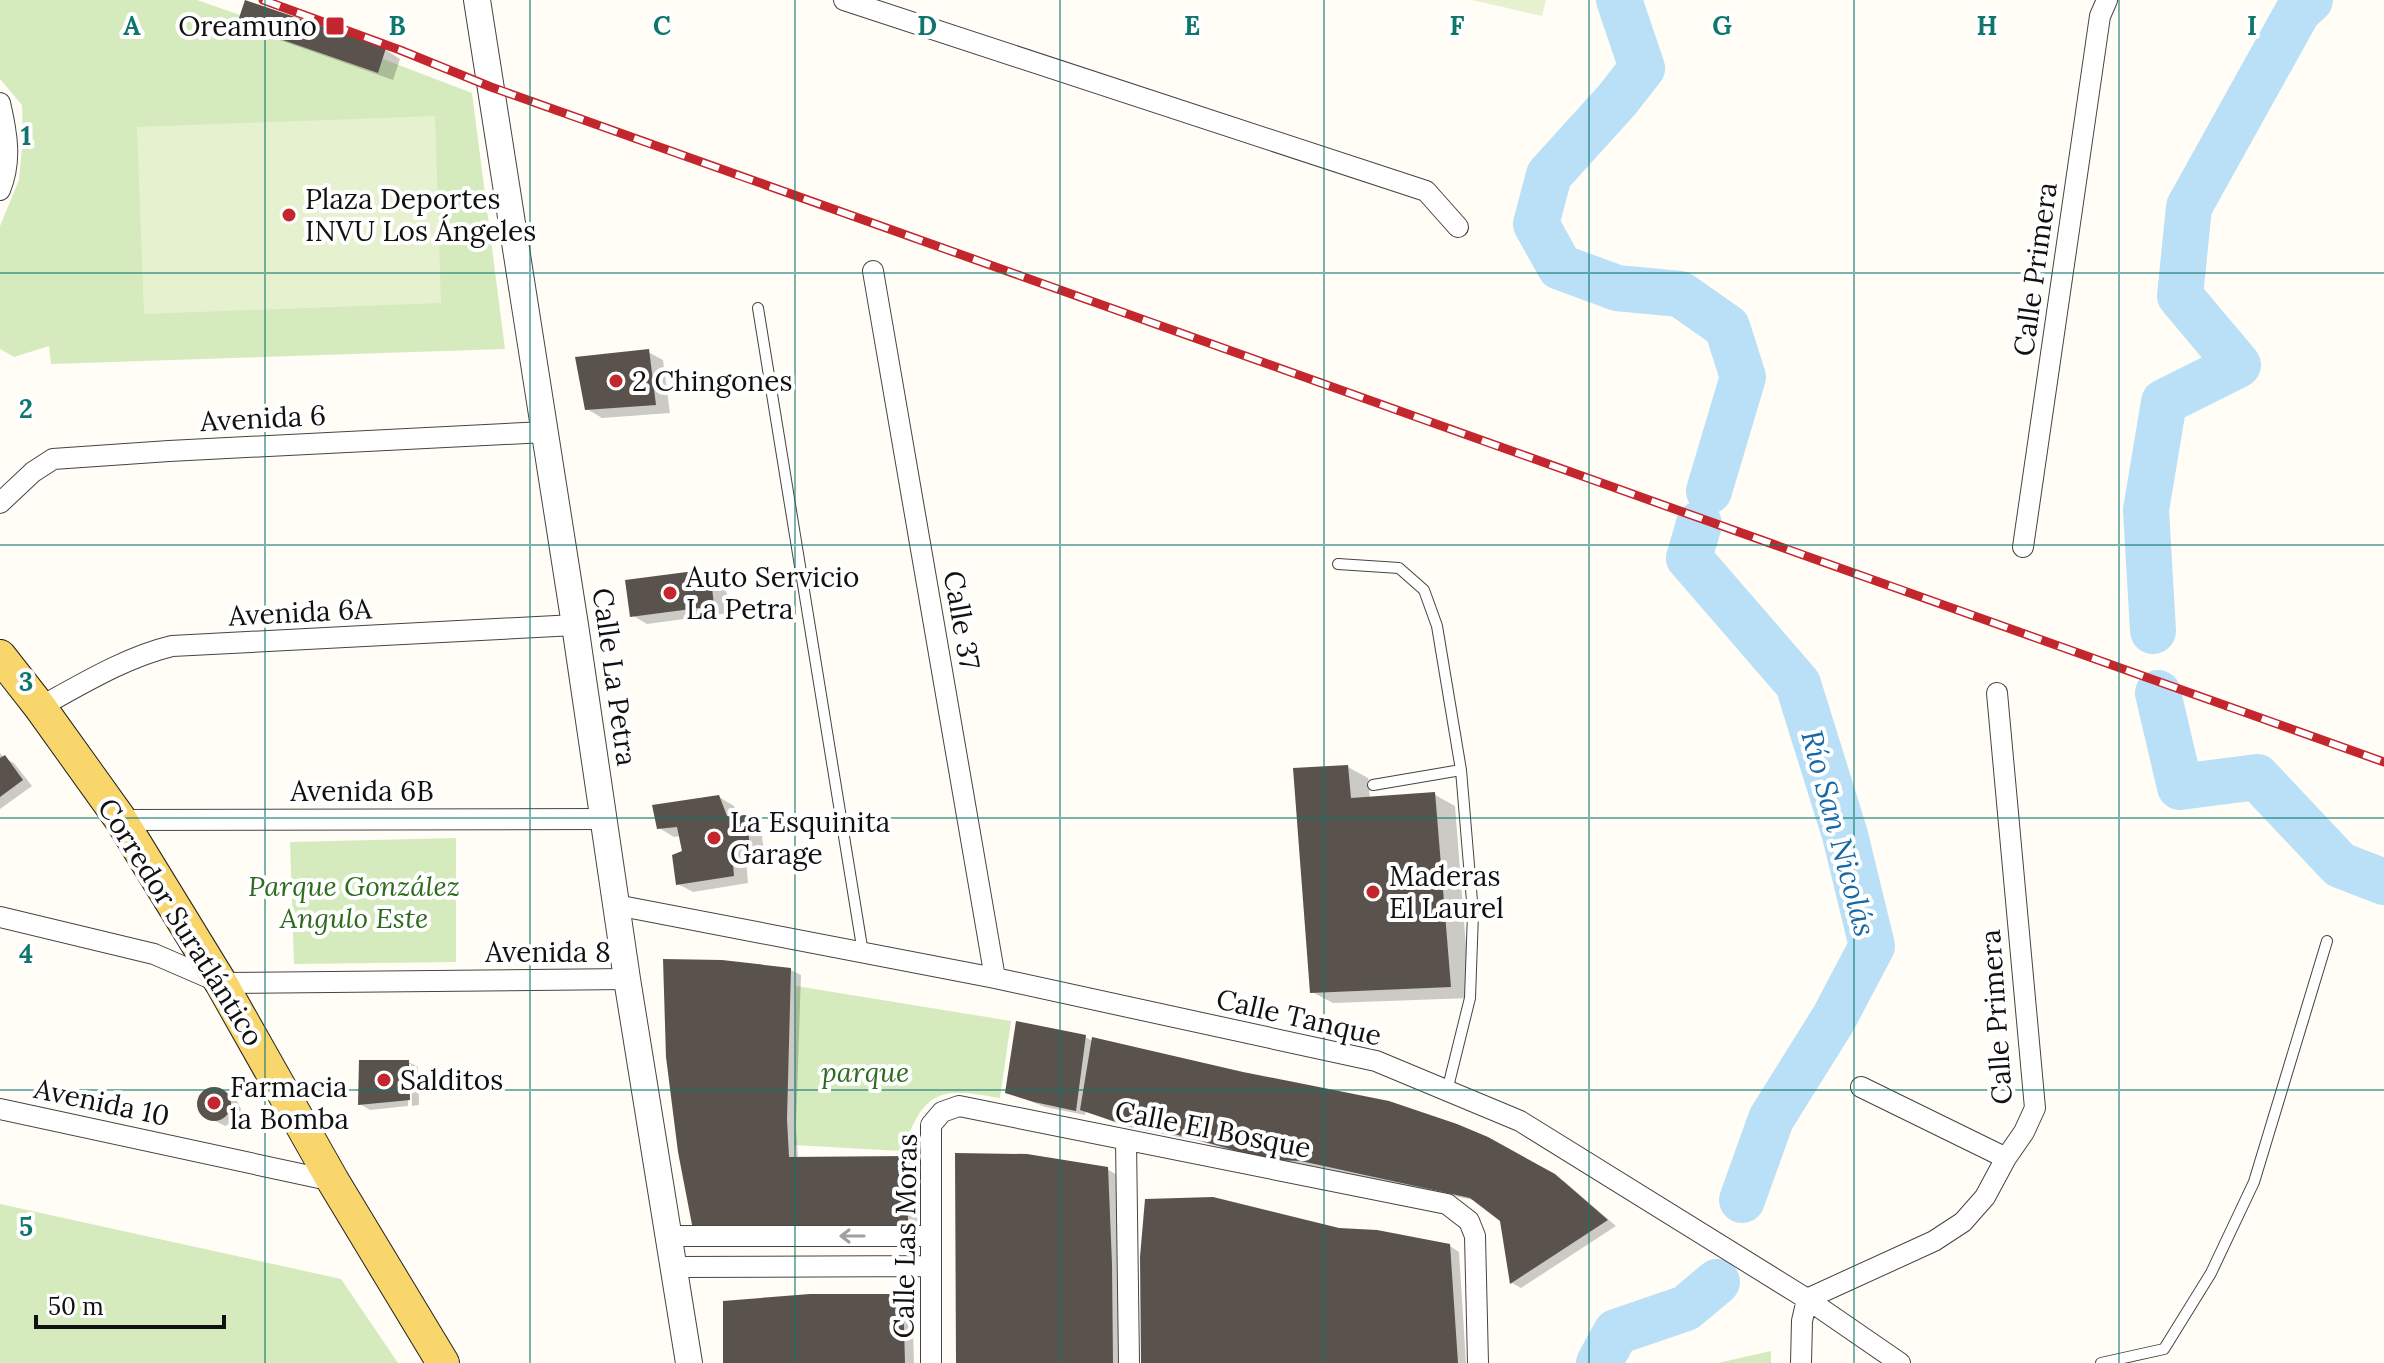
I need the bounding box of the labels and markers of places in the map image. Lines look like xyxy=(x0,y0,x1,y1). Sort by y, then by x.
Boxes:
place label: Oreamuno xyxy=(178,8,317,44)
marker: Oreamuno xyxy=(324,15,346,37)
place label: Plaza Deportes INVU Los Ángeles xyxy=(305,181,536,249)
marker: Plaza Deportes INVU Los Ángeles xyxy=(280,206,298,224)
place label: 2 Chingones xyxy=(632,363,792,399)
marker: 2 Chingones xyxy=(607,372,625,390)
place label: Auto Servicio La Petra xyxy=(685,559,859,627)
marker: Auto Servicio La Petra xyxy=(661,584,679,602)
place label: La Esquinita Garage xyxy=(730,804,890,872)
marker: La Esquinita Garage xyxy=(705,829,723,847)
place label: Maderas El Laurel xyxy=(1389,858,1504,926)
marker: Maderas El Laurel xyxy=(1364,883,1382,901)
place label: Salditos xyxy=(400,1062,503,1098)
place label: Farmacia la Bomba xyxy=(230,1069,349,1137)
marker: Salditos xyxy=(375,1071,393,1089)
marker: Farmacia la Bomba xyxy=(205,1094,223,1112)

